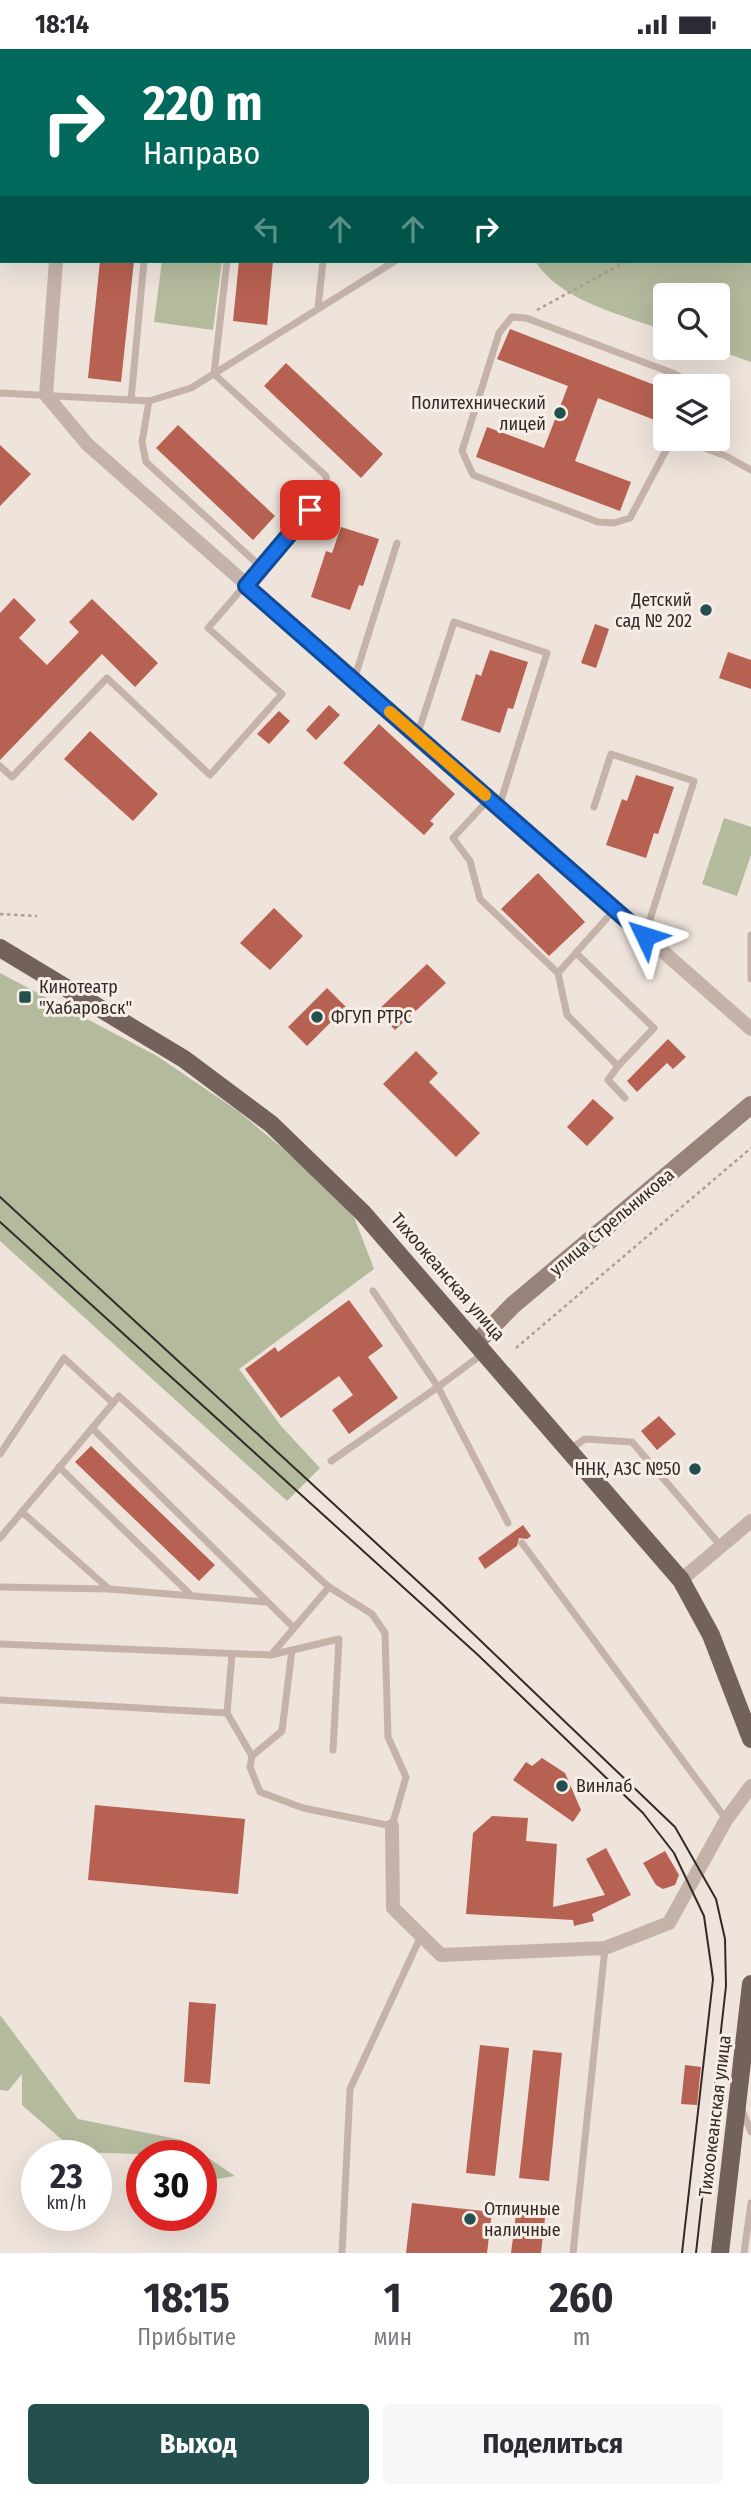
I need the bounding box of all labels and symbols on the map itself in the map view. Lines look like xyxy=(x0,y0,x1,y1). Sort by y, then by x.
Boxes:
place label: Политехнический лицей xyxy=(411,392,546,435)
marker: Политехнический лицей xyxy=(552,405,568,421)
pin xyxy=(280,480,340,540)
place label: Детский сад № 202 xyxy=(615,589,692,632)
marker: Детский сад № 202 xyxy=(698,602,714,618)
position arrow xyxy=(608,899,682,973)
place label: Кинотеатр "Хабаровск" xyxy=(39,976,132,1019)
marker: Кинотеатр "Хабаровск" xyxy=(17,989,33,1005)
place label: ФГУП РТРС xyxy=(331,1006,412,1028)
marker: ФГУП РТРС xyxy=(309,1009,325,1025)
street label: улица Стрельникова xyxy=(545,1164,679,1280)
street label: Тихоокеанская улица xyxy=(386,1208,510,1346)
place label: ННК, АЗС №50 xyxy=(574,1458,681,1480)
marker: ННК, АЗС №50 xyxy=(687,1461,703,1477)
place label: Винлаб xyxy=(576,1775,633,1797)
marker: Винлаб xyxy=(554,1778,570,1794)
street label: Тихоокеанская улица xyxy=(694,2034,736,2198)
speed limit sign: 30 xyxy=(126,2140,217,2231)
place label: Отличные наличные xyxy=(484,2198,561,2241)
marker: Отличные наличные xyxy=(462,2211,478,2227)

